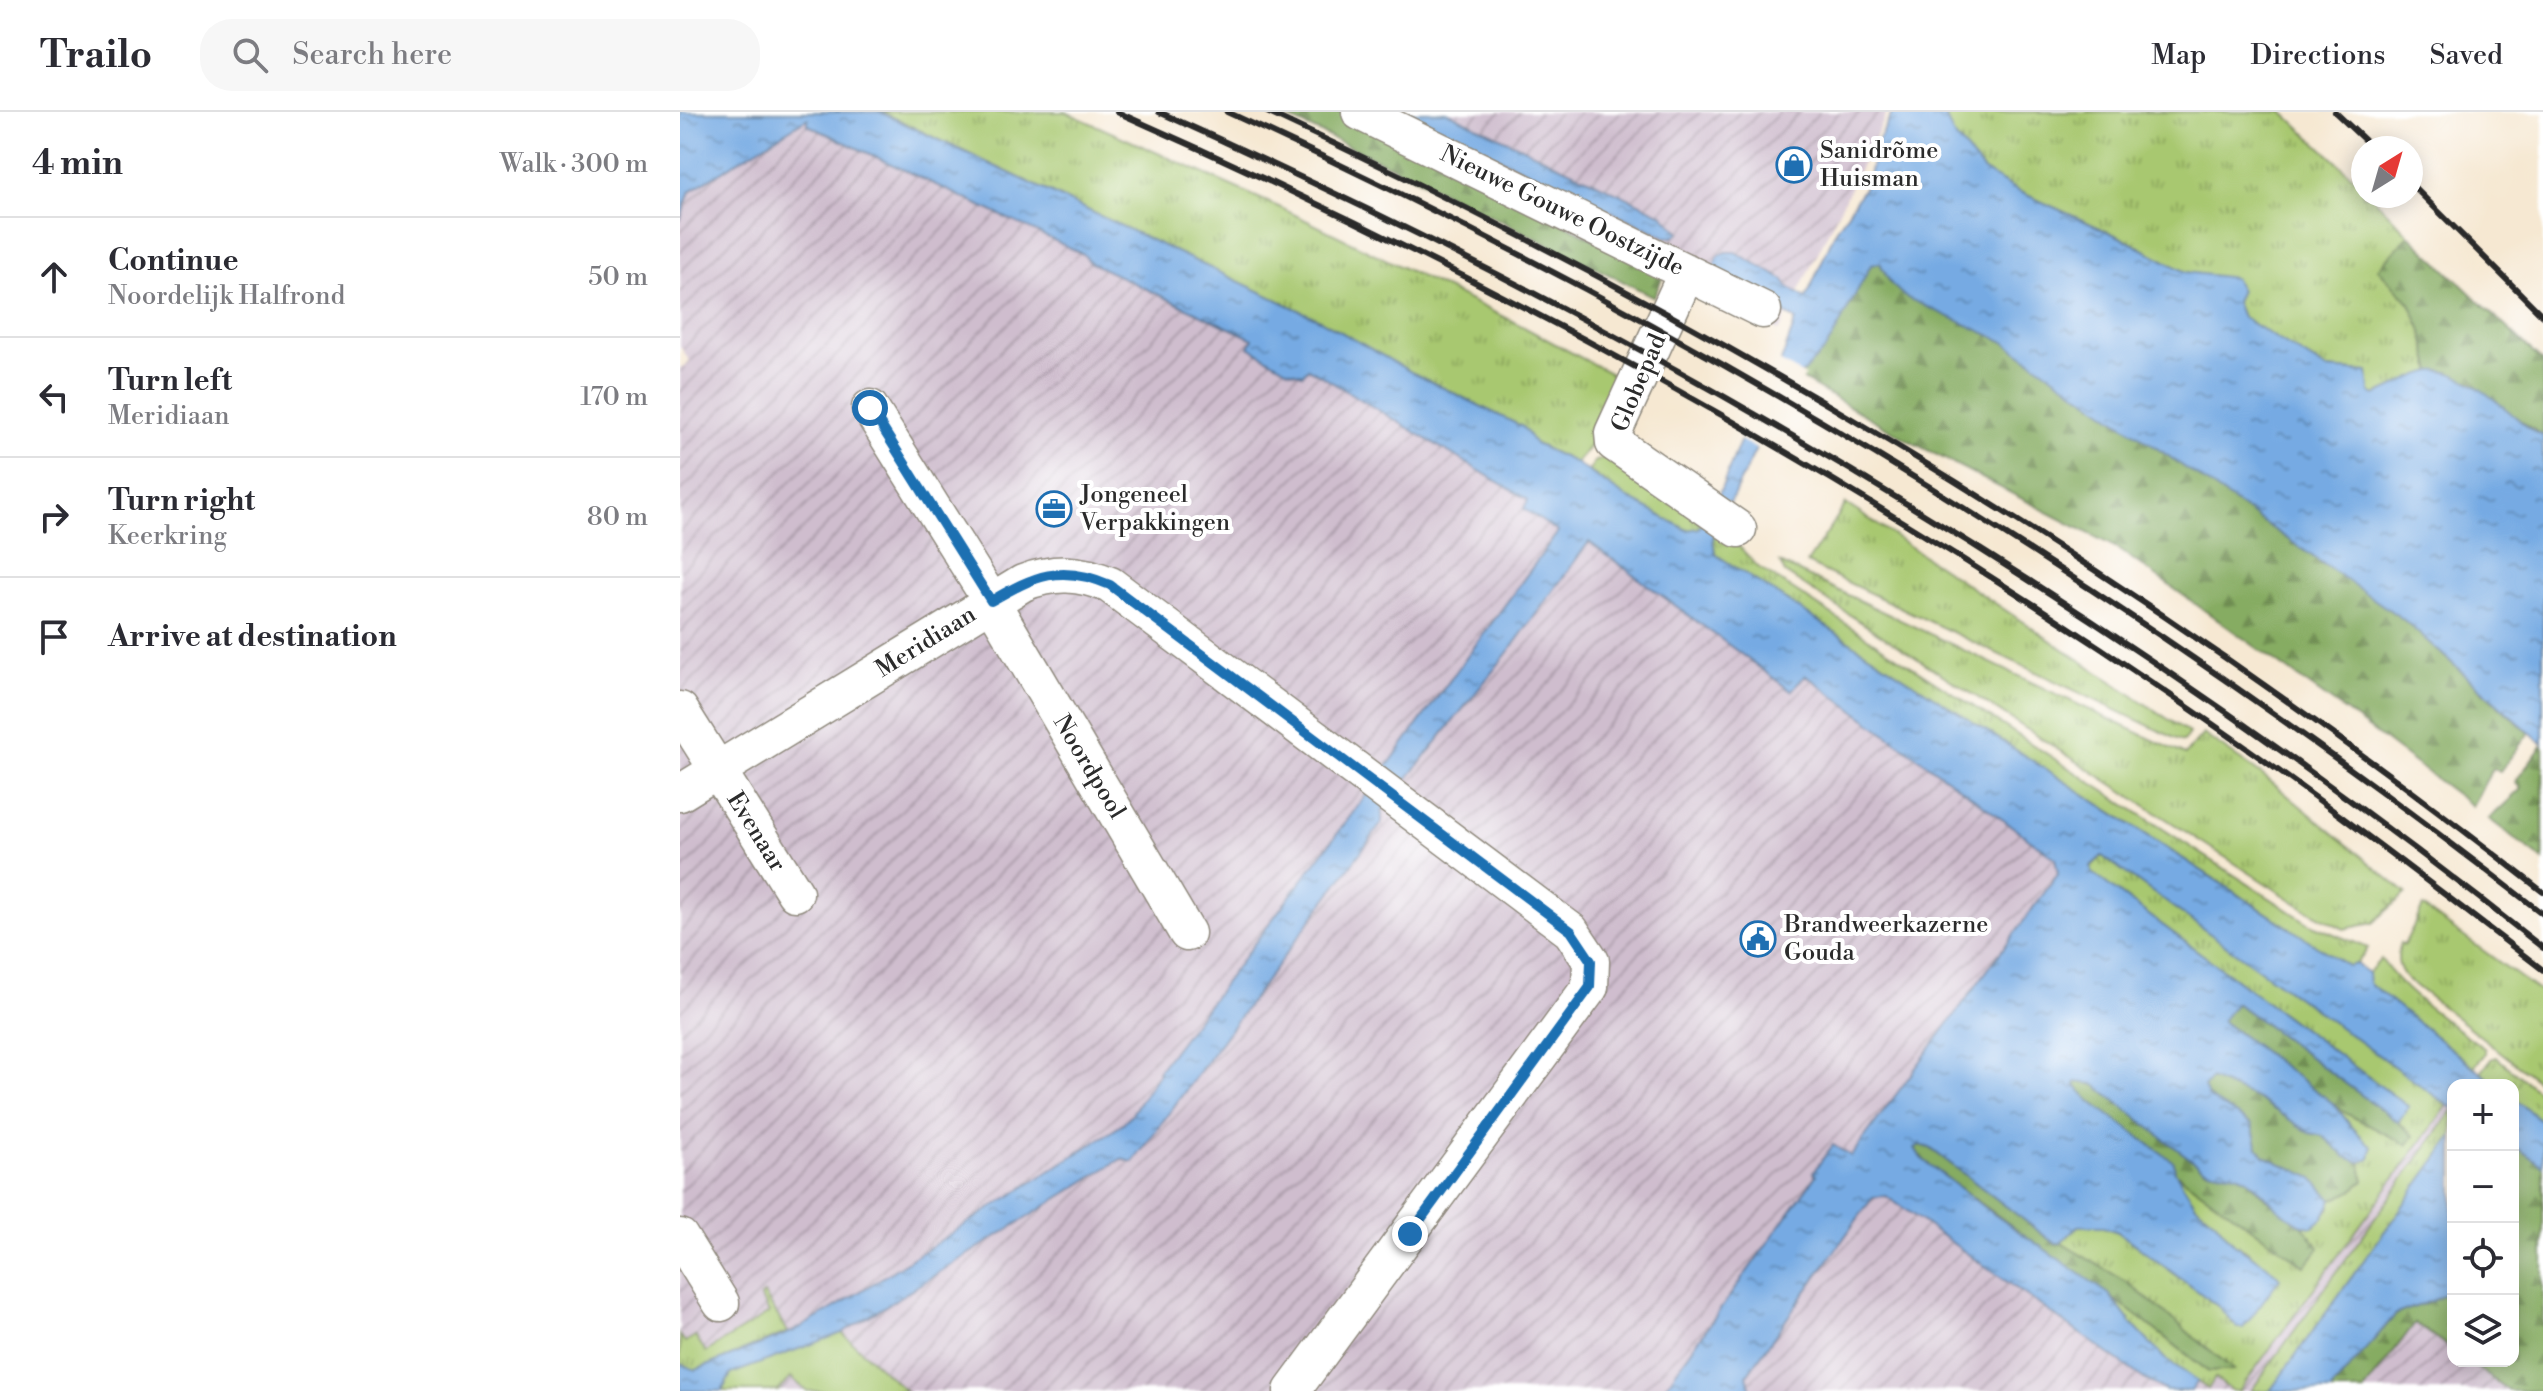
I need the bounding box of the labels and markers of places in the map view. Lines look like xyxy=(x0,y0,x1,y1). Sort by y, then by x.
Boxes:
place label: Sanidrõme Huisman xyxy=(1820,136,1939,194)
shop icon: Sanidrõme Huisman xyxy=(1775,146,1813,184)
place label: Jongeneel Verpakkingen xyxy=(1079,480,1230,538)
office icon: Jongeneel Verpakkingen xyxy=(1035,490,1073,528)
place label: Brandweerkazerne Gouda xyxy=(1783,910,1988,968)
public building icon: Brandweerkazerne Gouda xyxy=(1739,920,1777,958)

